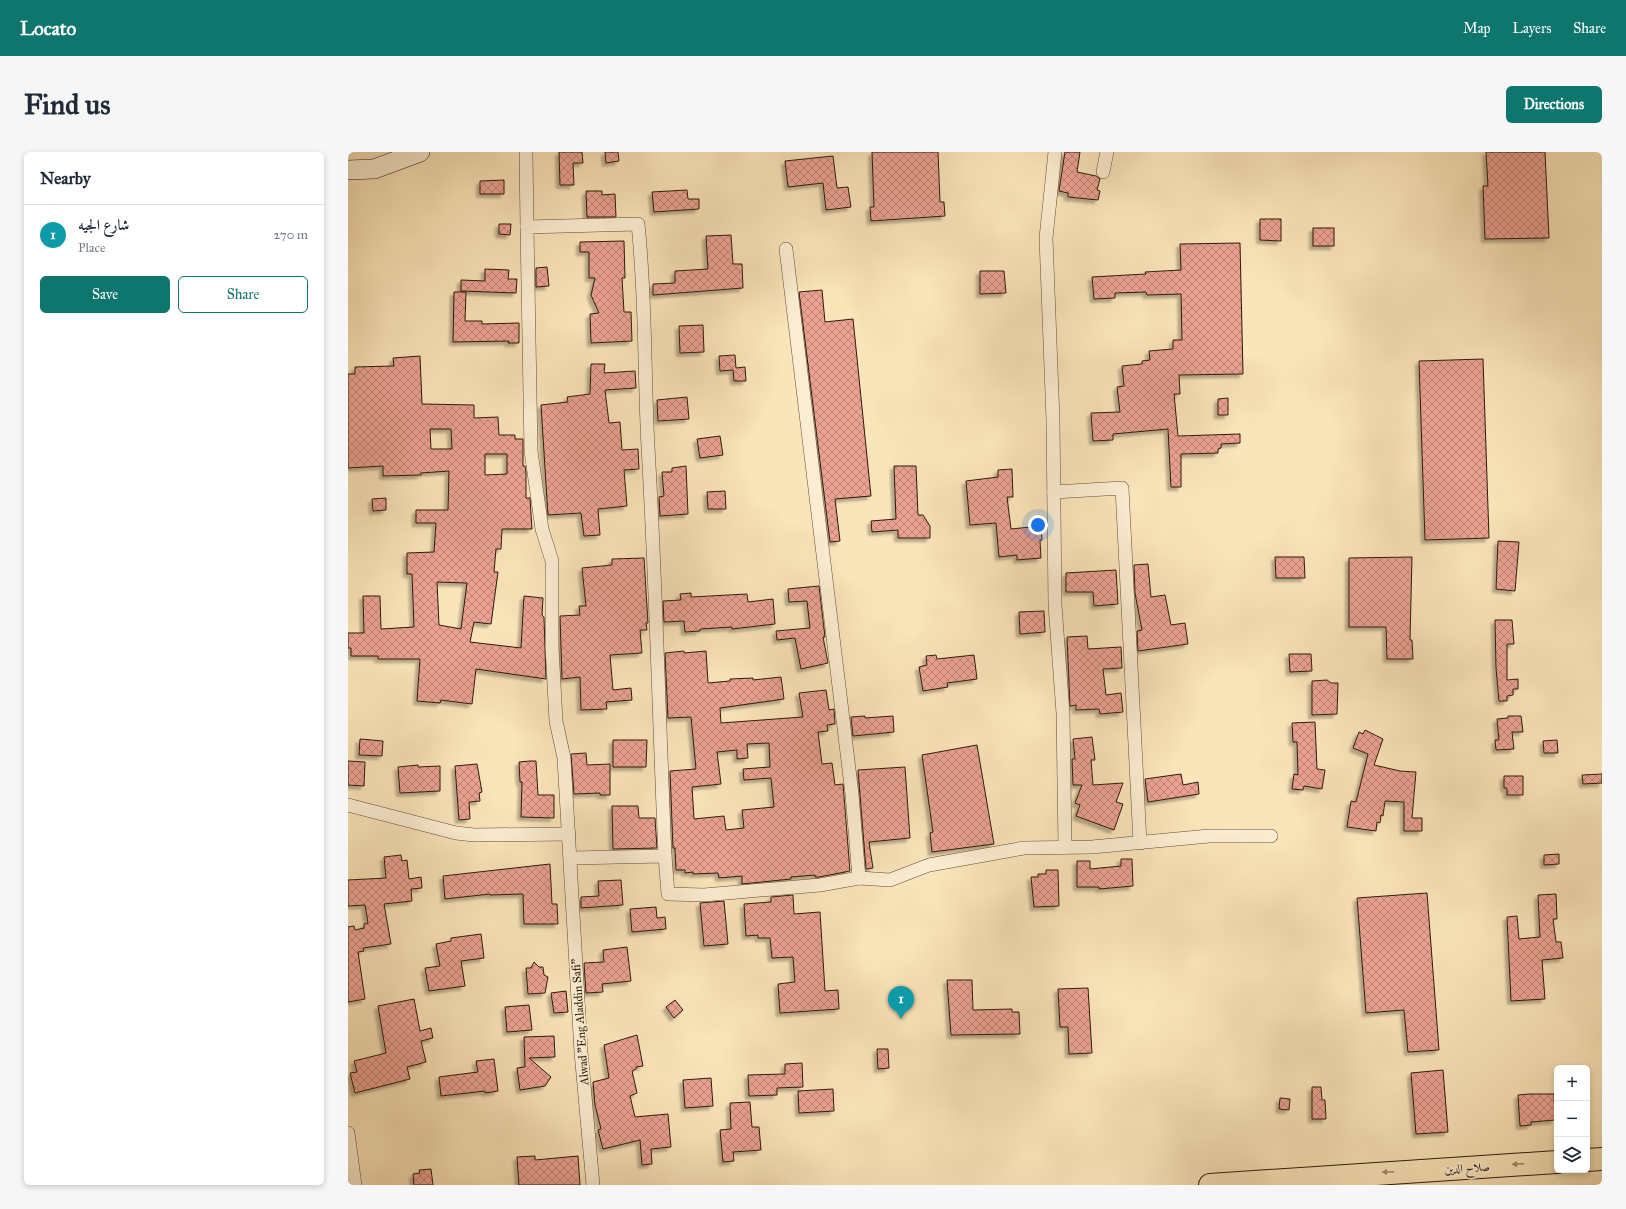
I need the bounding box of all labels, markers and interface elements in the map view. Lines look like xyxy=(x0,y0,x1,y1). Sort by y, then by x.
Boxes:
text: Locato xyxy=(20,17,76,40)
text: Map xyxy=(1463,20,1491,37)
text: Layers xyxy=(1513,20,1551,37)
text: Share xyxy=(1573,20,1606,37)
button: Directions xyxy=(1506,86,1602,123)
text: Find us xyxy=(24,87,110,122)
text: Nearby xyxy=(40,168,91,189)
text: شارع الجيه xyxy=(78,216,129,234)
text: 1 xyxy=(50,227,56,243)
text: 270 m xyxy=(274,227,308,243)
text: Place xyxy=(78,240,105,256)
button: Save xyxy=(40,276,170,313)
button: Share xyxy=(178,276,308,313)
your location xyxy=(1028,515,1048,535)
street label: Alwad "Eng Aladdin Safi" xyxy=(569,958,592,1087)
pin: 1 xyxy=(888,986,914,1019)
map controls xyxy=(1554,1065,1590,1173)
button: + xyxy=(1554,1065,1590,1101)
button: − xyxy=(1554,1101,1590,1137)
button: layers xyxy=(1554,1137,1590,1173)
street label: صلاح الدين xyxy=(1444,1159,1491,1181)
one-way arrow xyxy=(1512,1161,1524,1168)
one-way arrow xyxy=(1382,1169,1394,1176)

